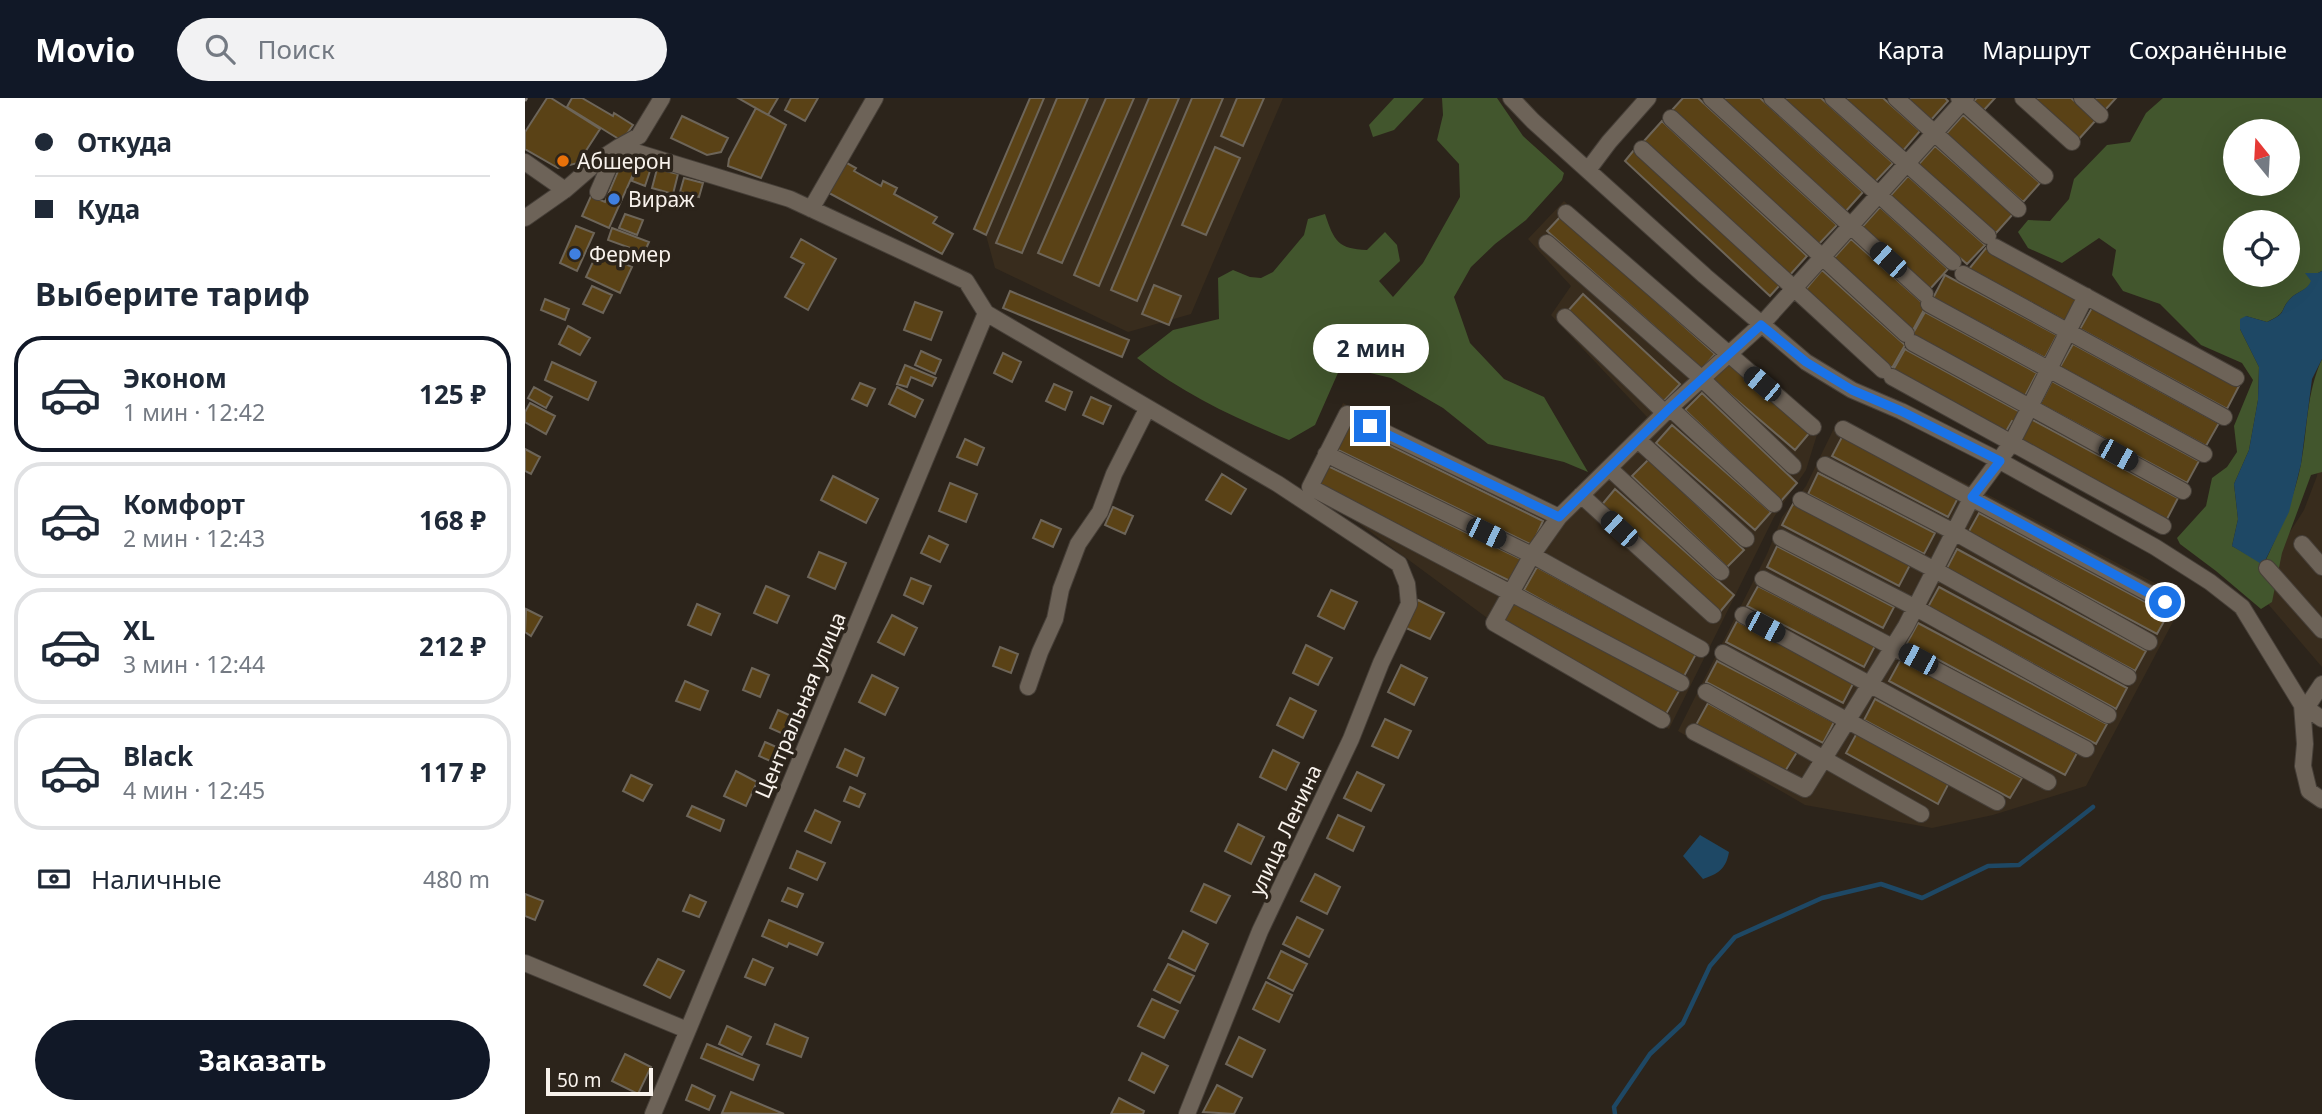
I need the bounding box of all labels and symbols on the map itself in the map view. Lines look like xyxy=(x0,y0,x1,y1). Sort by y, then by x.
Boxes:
north arrow xyxy=(2223,119,2299,196)
place label: Абшерон xyxy=(577,147,671,175)
marker: Абшерон xyxy=(555,153,571,169)
place label: Вираж xyxy=(628,185,695,213)
marker: Вираж xyxy=(606,191,622,207)
car xyxy=(1866,238,1911,282)
place label: Фермер xyxy=(589,240,671,268)
marker: Фермер xyxy=(567,246,583,262)
callout: 2 мин xyxy=(1312,324,1428,374)
car xyxy=(1740,362,1785,406)
route end xyxy=(1354,410,1386,442)
car xyxy=(2095,436,2142,474)
car xyxy=(1597,507,1642,551)
car xyxy=(1463,514,1510,552)
route start xyxy=(2149,586,2181,618)
street label: Центральная улица xyxy=(748,608,852,802)
car xyxy=(1742,608,1789,646)
car xyxy=(1895,640,1942,678)
street label: улица Ленина xyxy=(1242,760,1328,900)
scale bar xyxy=(546,1065,653,1097)

